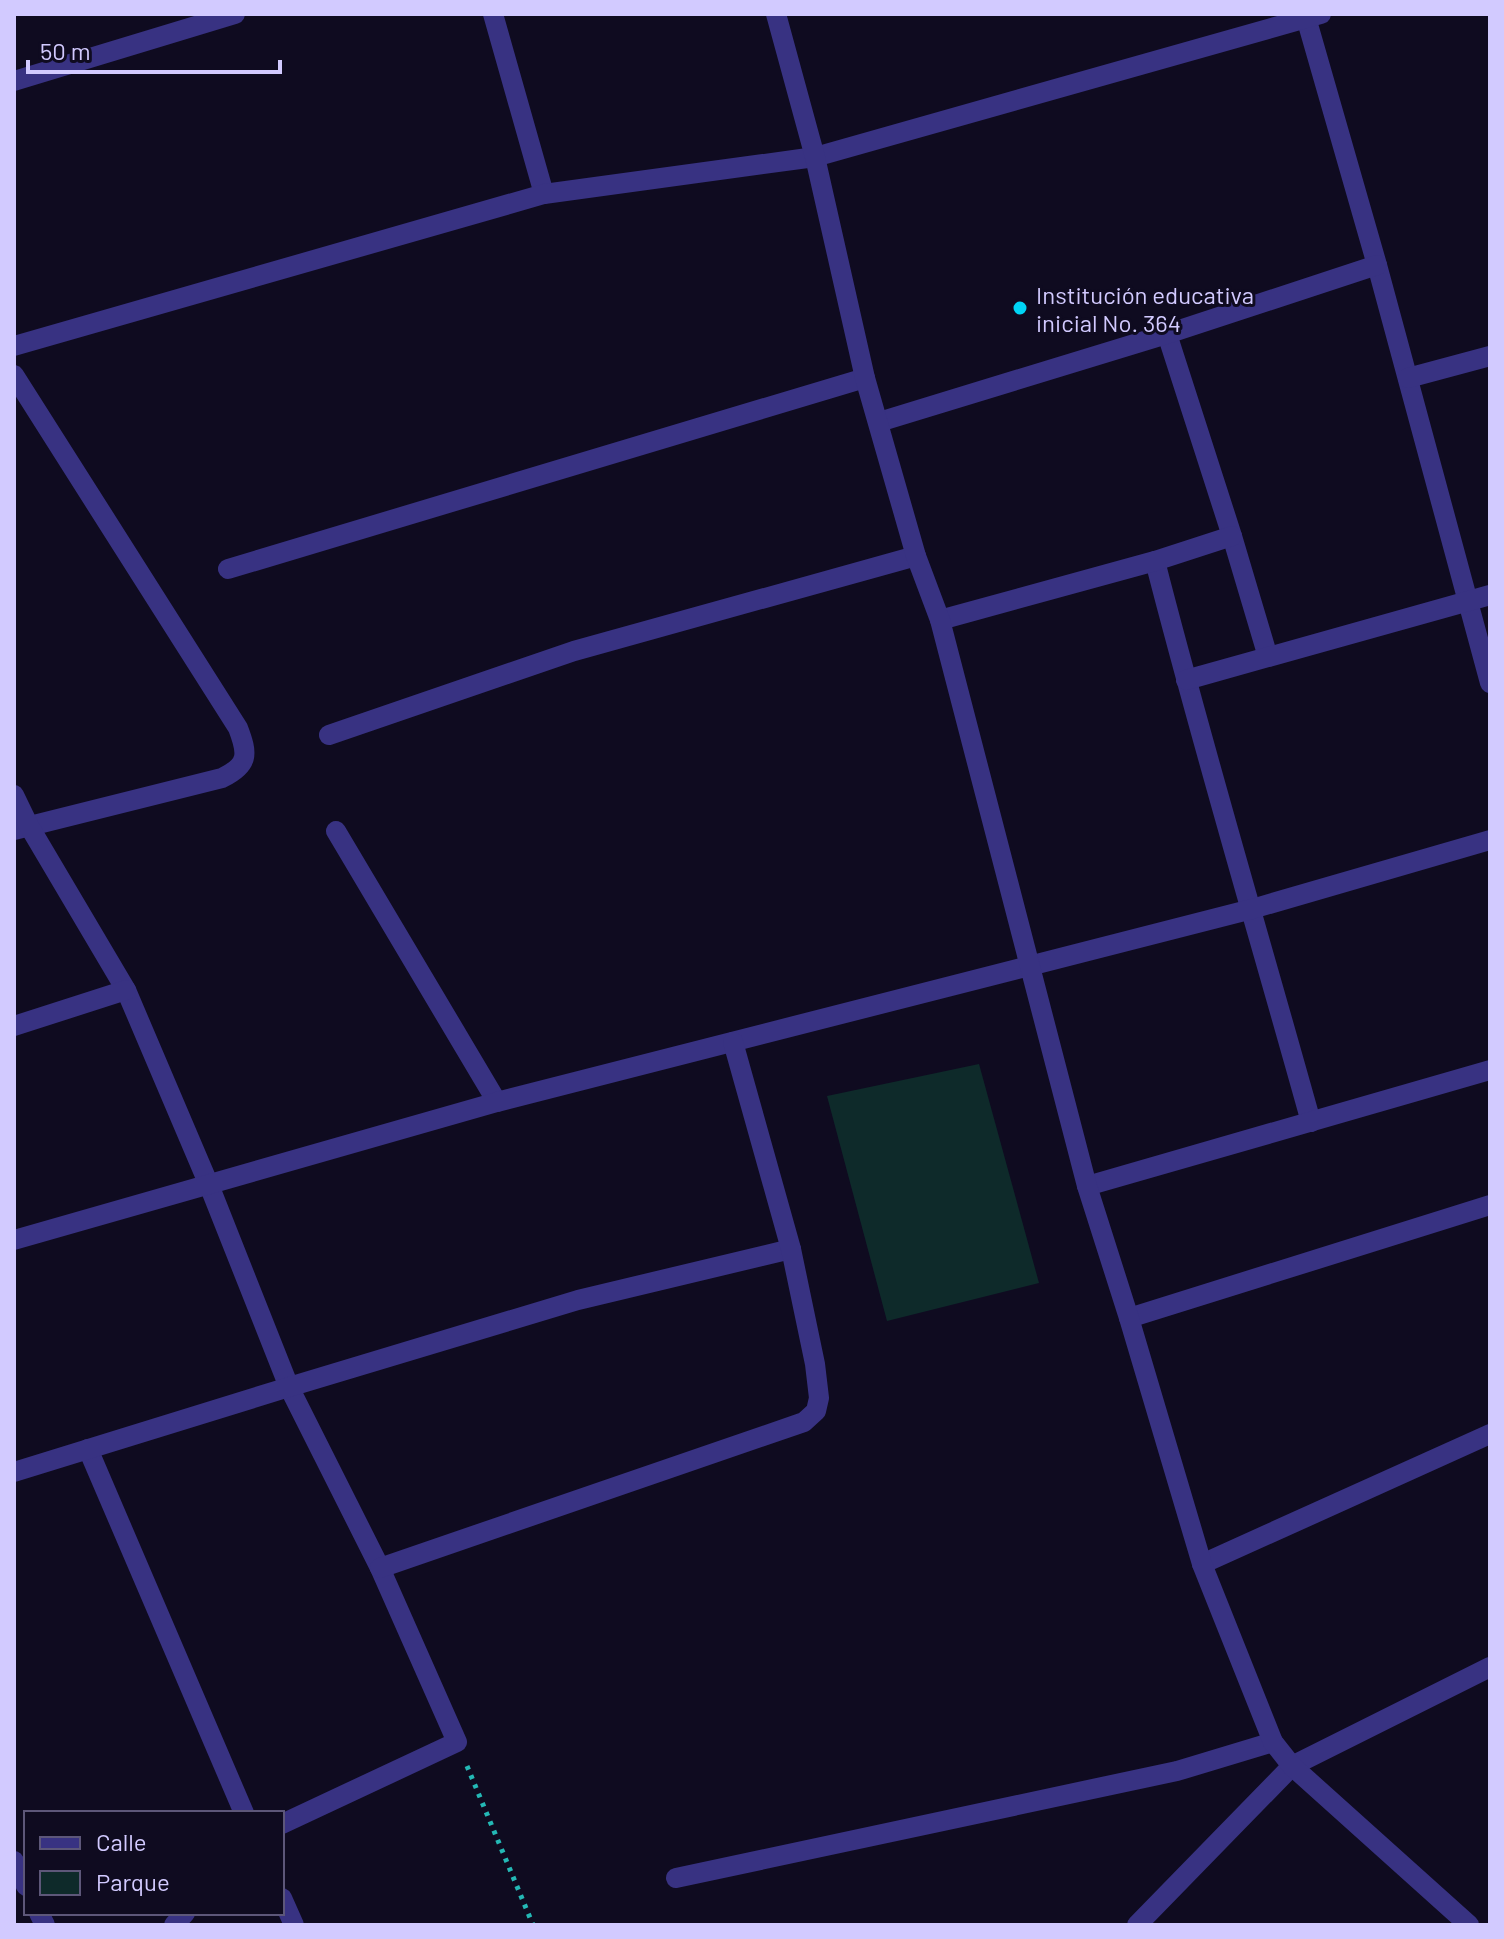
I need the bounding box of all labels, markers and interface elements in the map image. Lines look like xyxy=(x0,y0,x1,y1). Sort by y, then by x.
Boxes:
scale bar xyxy=(28,24,280,74)
text: 50 m xyxy=(40,36,91,65)
place label: Institución educativa inicial No. 364 xyxy=(1036,280,1254,337)
marker: Institución educativa inicial No. 364 xyxy=(1011,299,1029,317)
legend xyxy=(24,1811,284,1915)
text: Calle xyxy=(96,1827,147,1856)
text: Parque xyxy=(96,1867,170,1896)

